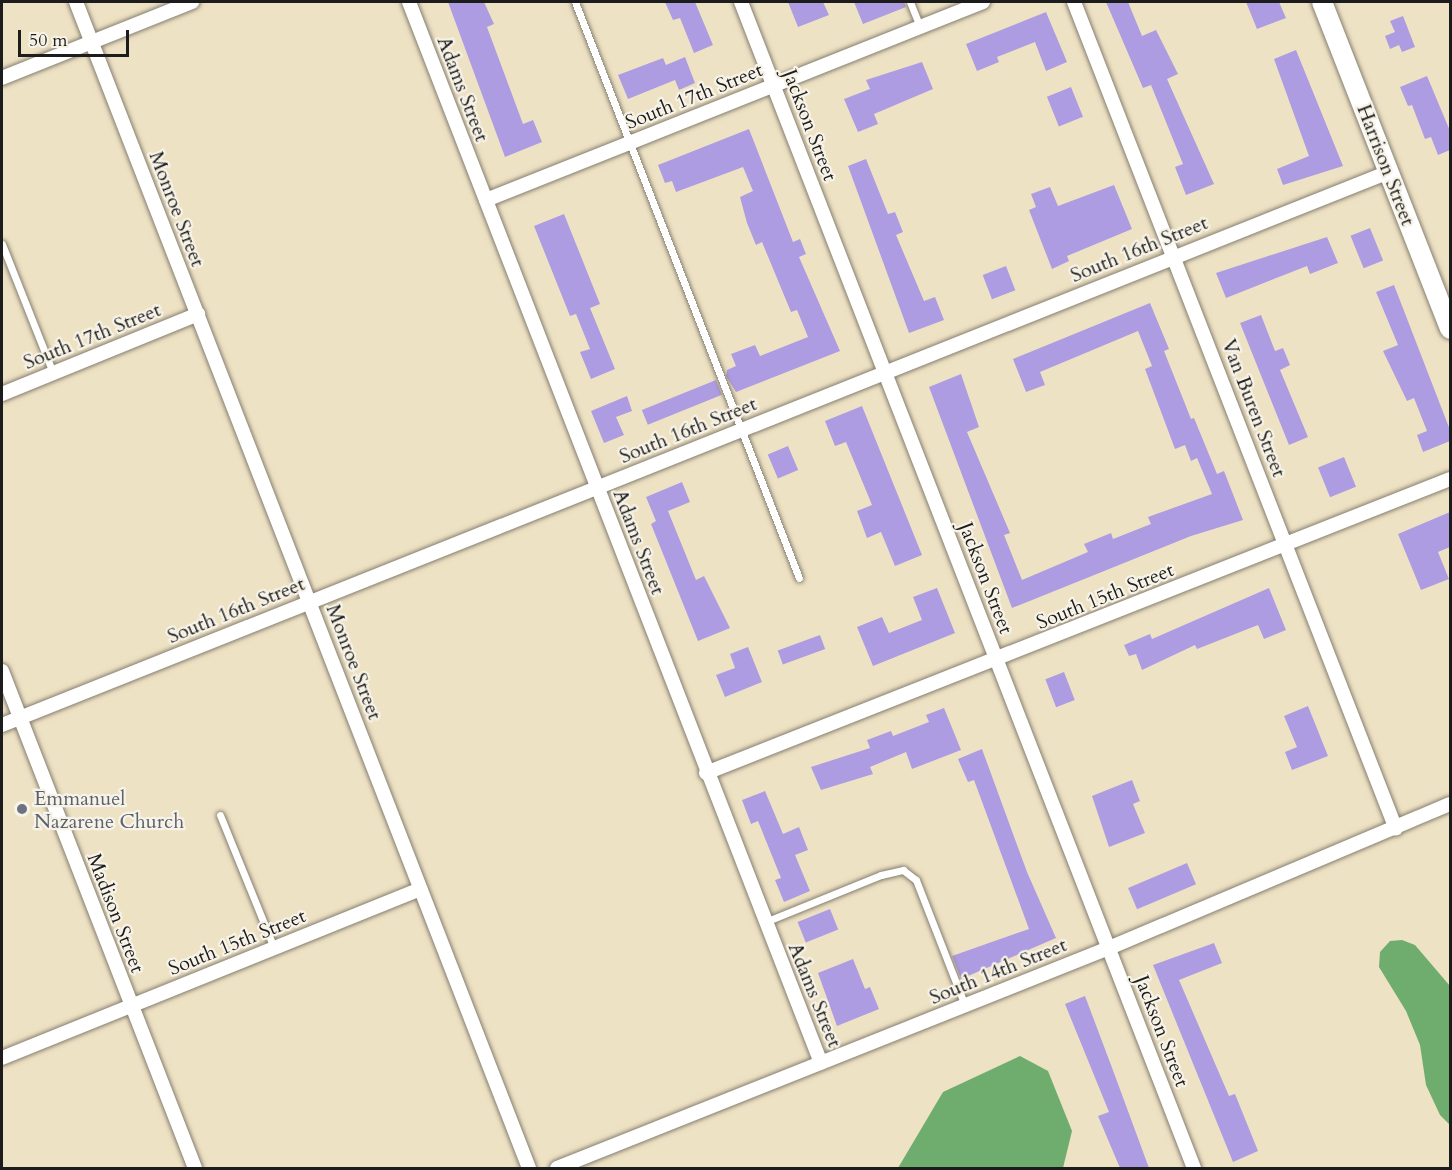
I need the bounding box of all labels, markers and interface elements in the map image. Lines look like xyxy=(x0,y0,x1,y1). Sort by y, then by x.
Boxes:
scale bar xyxy=(21,18,132,56)
text: 50 m xyxy=(29,28,68,53)
street label: Adams Street xyxy=(432,33,494,145)
street label: South 17th Street xyxy=(622,58,766,134)
street label: Jackson Street xyxy=(778,66,842,184)
street label: Harrison Street xyxy=(1352,101,1420,229)
street label: Monroe Street xyxy=(144,148,210,270)
street label: South 16th Street xyxy=(1067,211,1211,287)
street label: South 17th Street xyxy=(20,298,164,374)
street label: Van Buren Street xyxy=(1217,336,1291,480)
street label: South 16th Street xyxy=(616,392,760,468)
street label: Adams Street xyxy=(608,486,670,598)
street label: Jackson Street xyxy=(954,519,1018,637)
street label: South 15th Street xyxy=(1033,558,1177,634)
street label: South 16th Street xyxy=(164,572,308,648)
street label: Monroe Street xyxy=(321,601,387,723)
place label: Emmanuel Nazarene Church xyxy=(34,786,184,833)
marker: Emmanuel Nazarene Church xyxy=(15,802,29,816)
street label: Madison Street xyxy=(82,850,150,976)
street label: South 15th Street xyxy=(165,904,309,980)
street label: South 14th Street xyxy=(926,933,1070,1009)
street label: Adams Street xyxy=(783,939,847,1051)
street label: Jackson Street xyxy=(1130,972,1194,1090)

